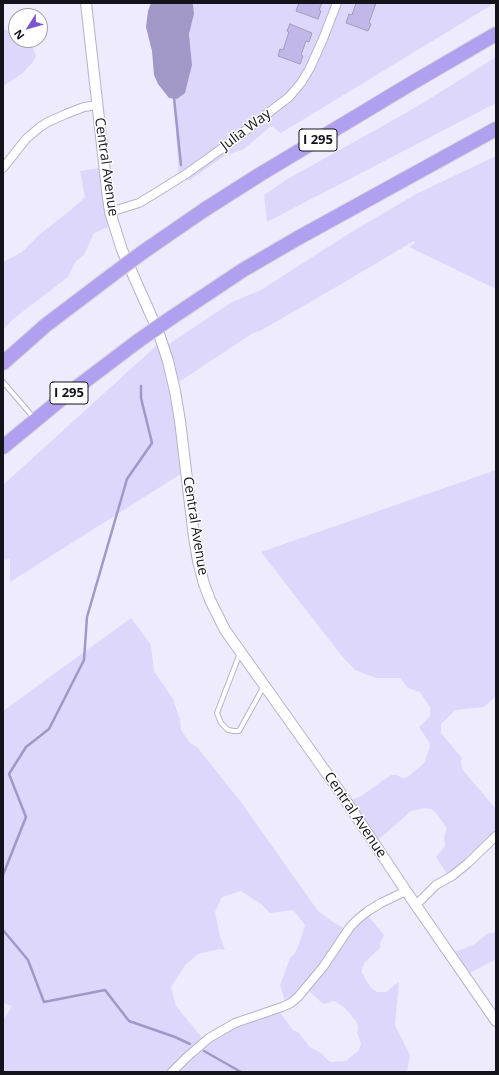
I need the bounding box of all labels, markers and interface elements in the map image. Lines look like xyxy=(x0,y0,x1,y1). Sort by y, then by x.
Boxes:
north arrow xyxy=(8,8,48,48)
text: N xyxy=(10,27,28,43)
street label: Julia Way xyxy=(218,106,274,154)
street label: Central Avenue xyxy=(91,116,121,218)
road number: I 295 xyxy=(299,129,337,151)
road number: I 295 xyxy=(50,382,88,404)
street label: Central Avenue xyxy=(179,475,211,577)
street label: Central Avenue xyxy=(320,769,390,861)

